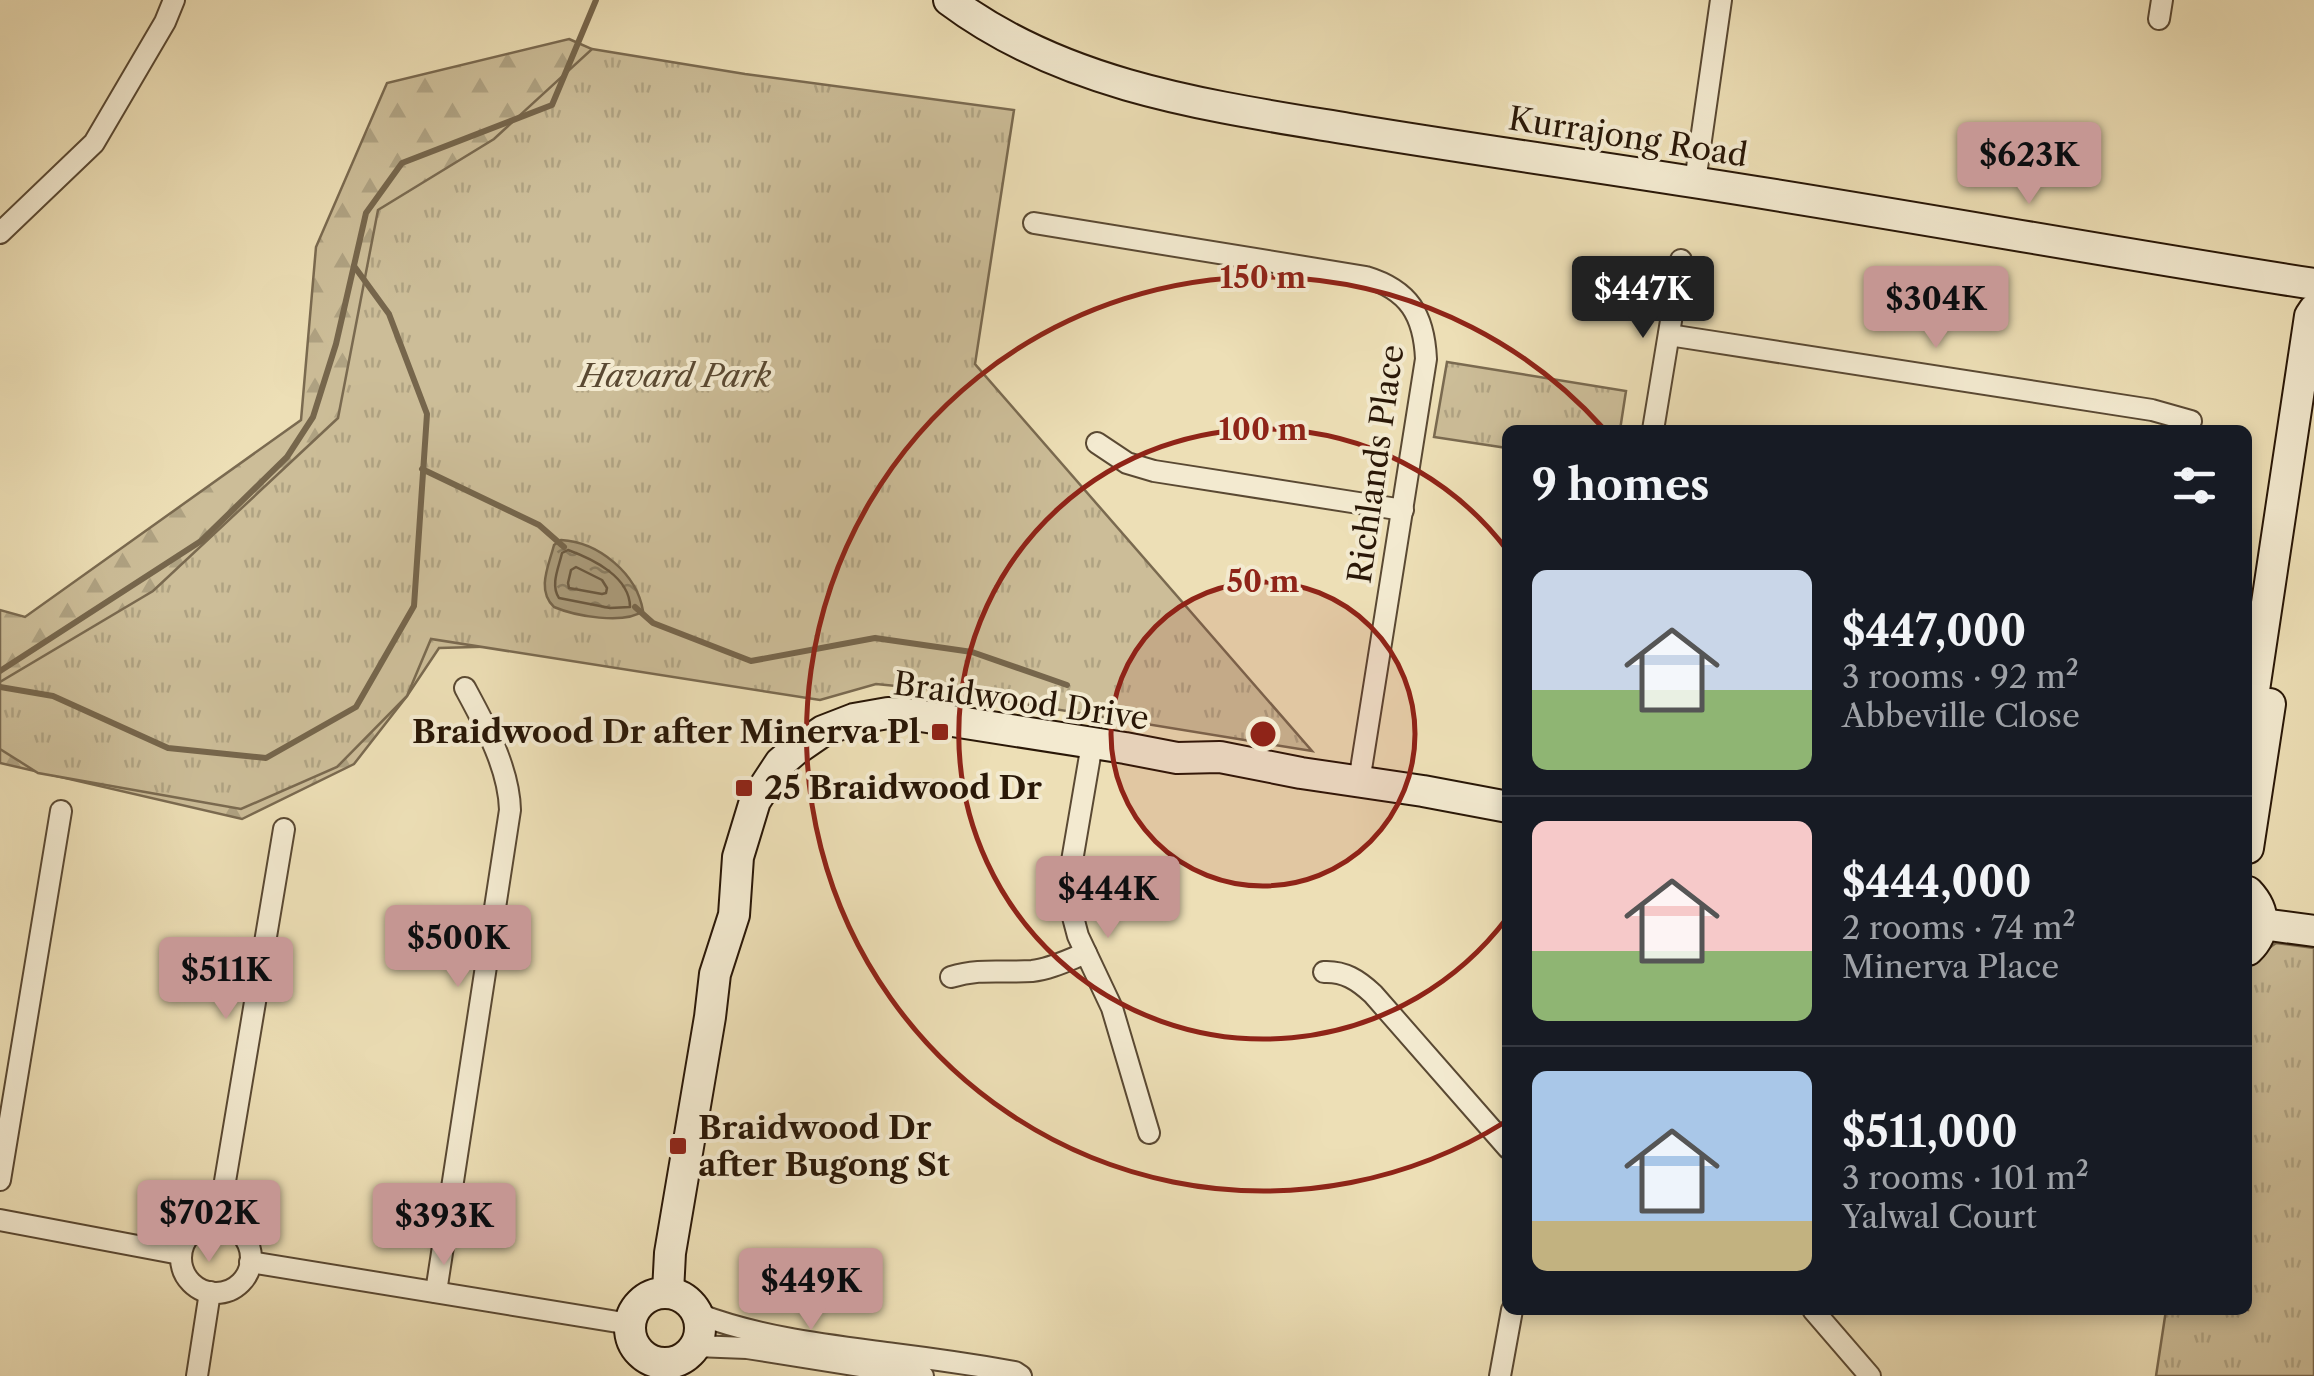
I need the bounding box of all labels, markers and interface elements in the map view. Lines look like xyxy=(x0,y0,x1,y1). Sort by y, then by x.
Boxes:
street label: Kurrajong Road xyxy=(1506,98,1750,175)
pin: $623K xyxy=(1959,122,2099,207)
text: $623K xyxy=(1979,135,2079,174)
pin: $447K xyxy=(1573,256,1713,341)
text: 150 m xyxy=(1220,259,1306,296)
pin: $304K xyxy=(1866,266,2006,351)
text: $447K xyxy=(1594,269,1692,308)
text: $304K xyxy=(1886,279,1986,318)
street label: Richlands Place xyxy=(1339,342,1412,586)
park label: Havard Park xyxy=(576,356,772,395)
text: 100 m xyxy=(1219,411,1308,448)
icon: filters xyxy=(2167,458,2222,513)
text: 9 homes xyxy=(1532,459,1710,511)
text: 50 m xyxy=(1226,563,1300,600)
text: $447,000 xyxy=(1842,605,2026,657)
icon: home xyxy=(1612,610,1732,730)
text: 3 rooms · 92 m² xyxy=(1842,657,2079,696)
street label: Braidwood Drive xyxy=(891,663,1151,738)
text: Abbeville Close xyxy=(1842,696,2080,735)
place label: Braidwood Dr after Minerva Pl xyxy=(412,712,920,751)
centre of rings xyxy=(1245,716,1281,752)
marker: Braidwood Dr after Minerva Pl xyxy=(929,721,951,743)
place label: 25 Braidwood Dr xyxy=(764,768,1042,807)
marker: 25 Braidwood Dr xyxy=(733,777,755,799)
pin: $444K xyxy=(1038,856,1178,941)
text: $444,000 xyxy=(1842,856,2031,908)
icon: home xyxy=(1612,861,1732,981)
text: $444K xyxy=(1058,869,1158,908)
pin: $500K xyxy=(388,905,528,990)
text: 2 rooms · 74 m² xyxy=(1842,908,2076,947)
text: $500K xyxy=(407,918,509,957)
pin: $511K xyxy=(156,937,296,1022)
text: Minerva Place xyxy=(1842,947,2059,986)
text: $511K xyxy=(181,950,271,989)
text: $511,000 xyxy=(1842,1106,2018,1158)
place label: Braidwood Dr after Bugong St xyxy=(698,1108,950,1184)
icon: home xyxy=(1612,1111,1732,1231)
marker: Braidwood Dr after Bugong St xyxy=(667,1135,689,1157)
text: 3 rooms · 101 m² xyxy=(1842,1158,2089,1197)
pin: $702K xyxy=(139,1180,279,1265)
pin: $393K xyxy=(374,1183,514,1268)
text: $702K xyxy=(159,1193,259,1232)
text: $393K xyxy=(395,1196,493,1235)
text: Yalwal Court xyxy=(1842,1197,2037,1236)
pin: $449K xyxy=(741,1248,881,1333)
text: $449K xyxy=(761,1261,861,1300)

